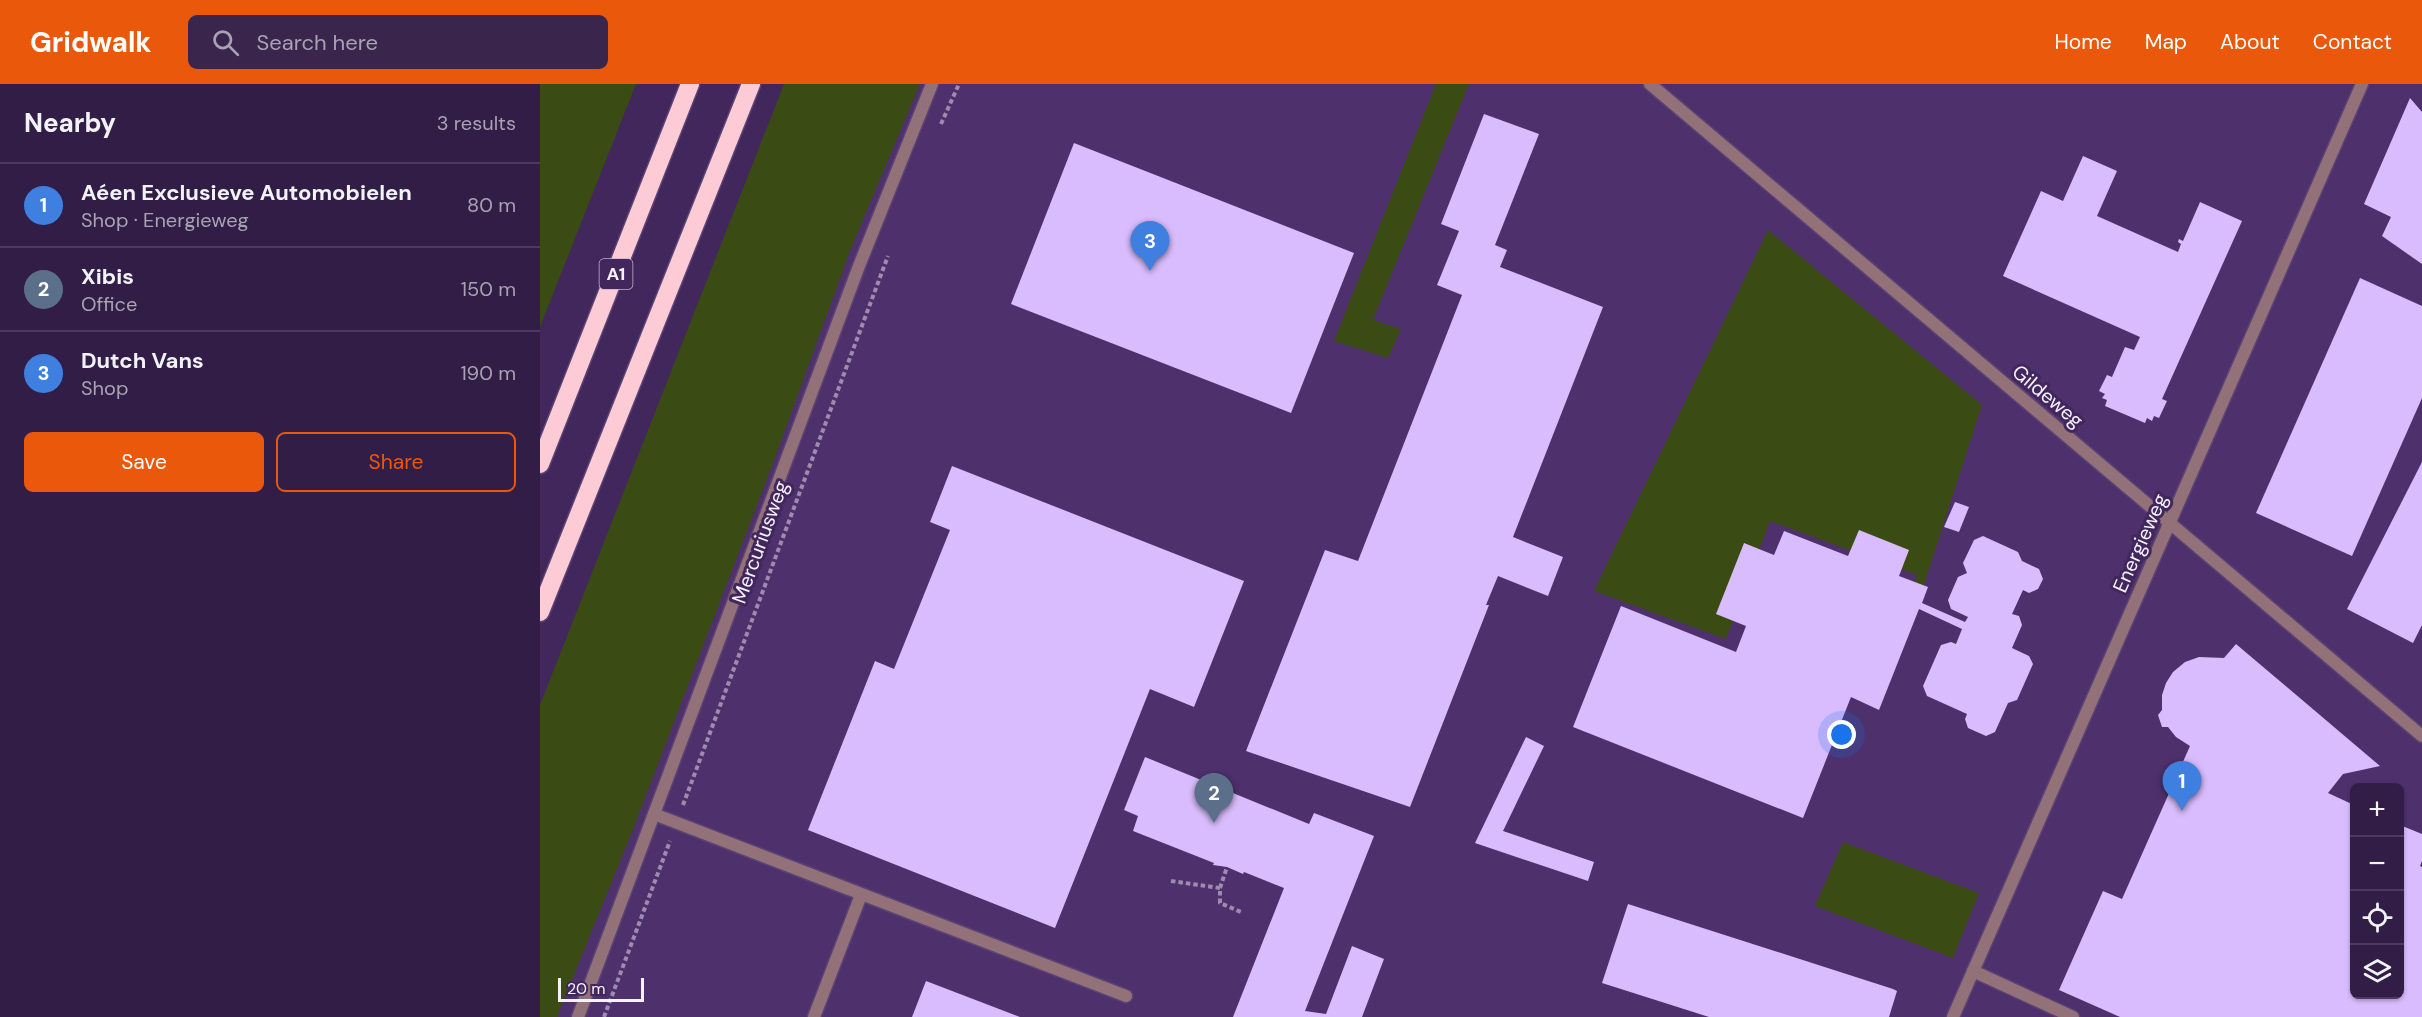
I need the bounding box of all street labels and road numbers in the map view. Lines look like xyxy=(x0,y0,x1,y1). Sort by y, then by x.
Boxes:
road number: A1 xyxy=(600,259,632,289)
street label: Gildeweg xyxy=(2007,359,2089,433)
street label: Mercuriusweg xyxy=(726,477,794,607)
street label: Energieweg xyxy=(2107,489,2173,597)

